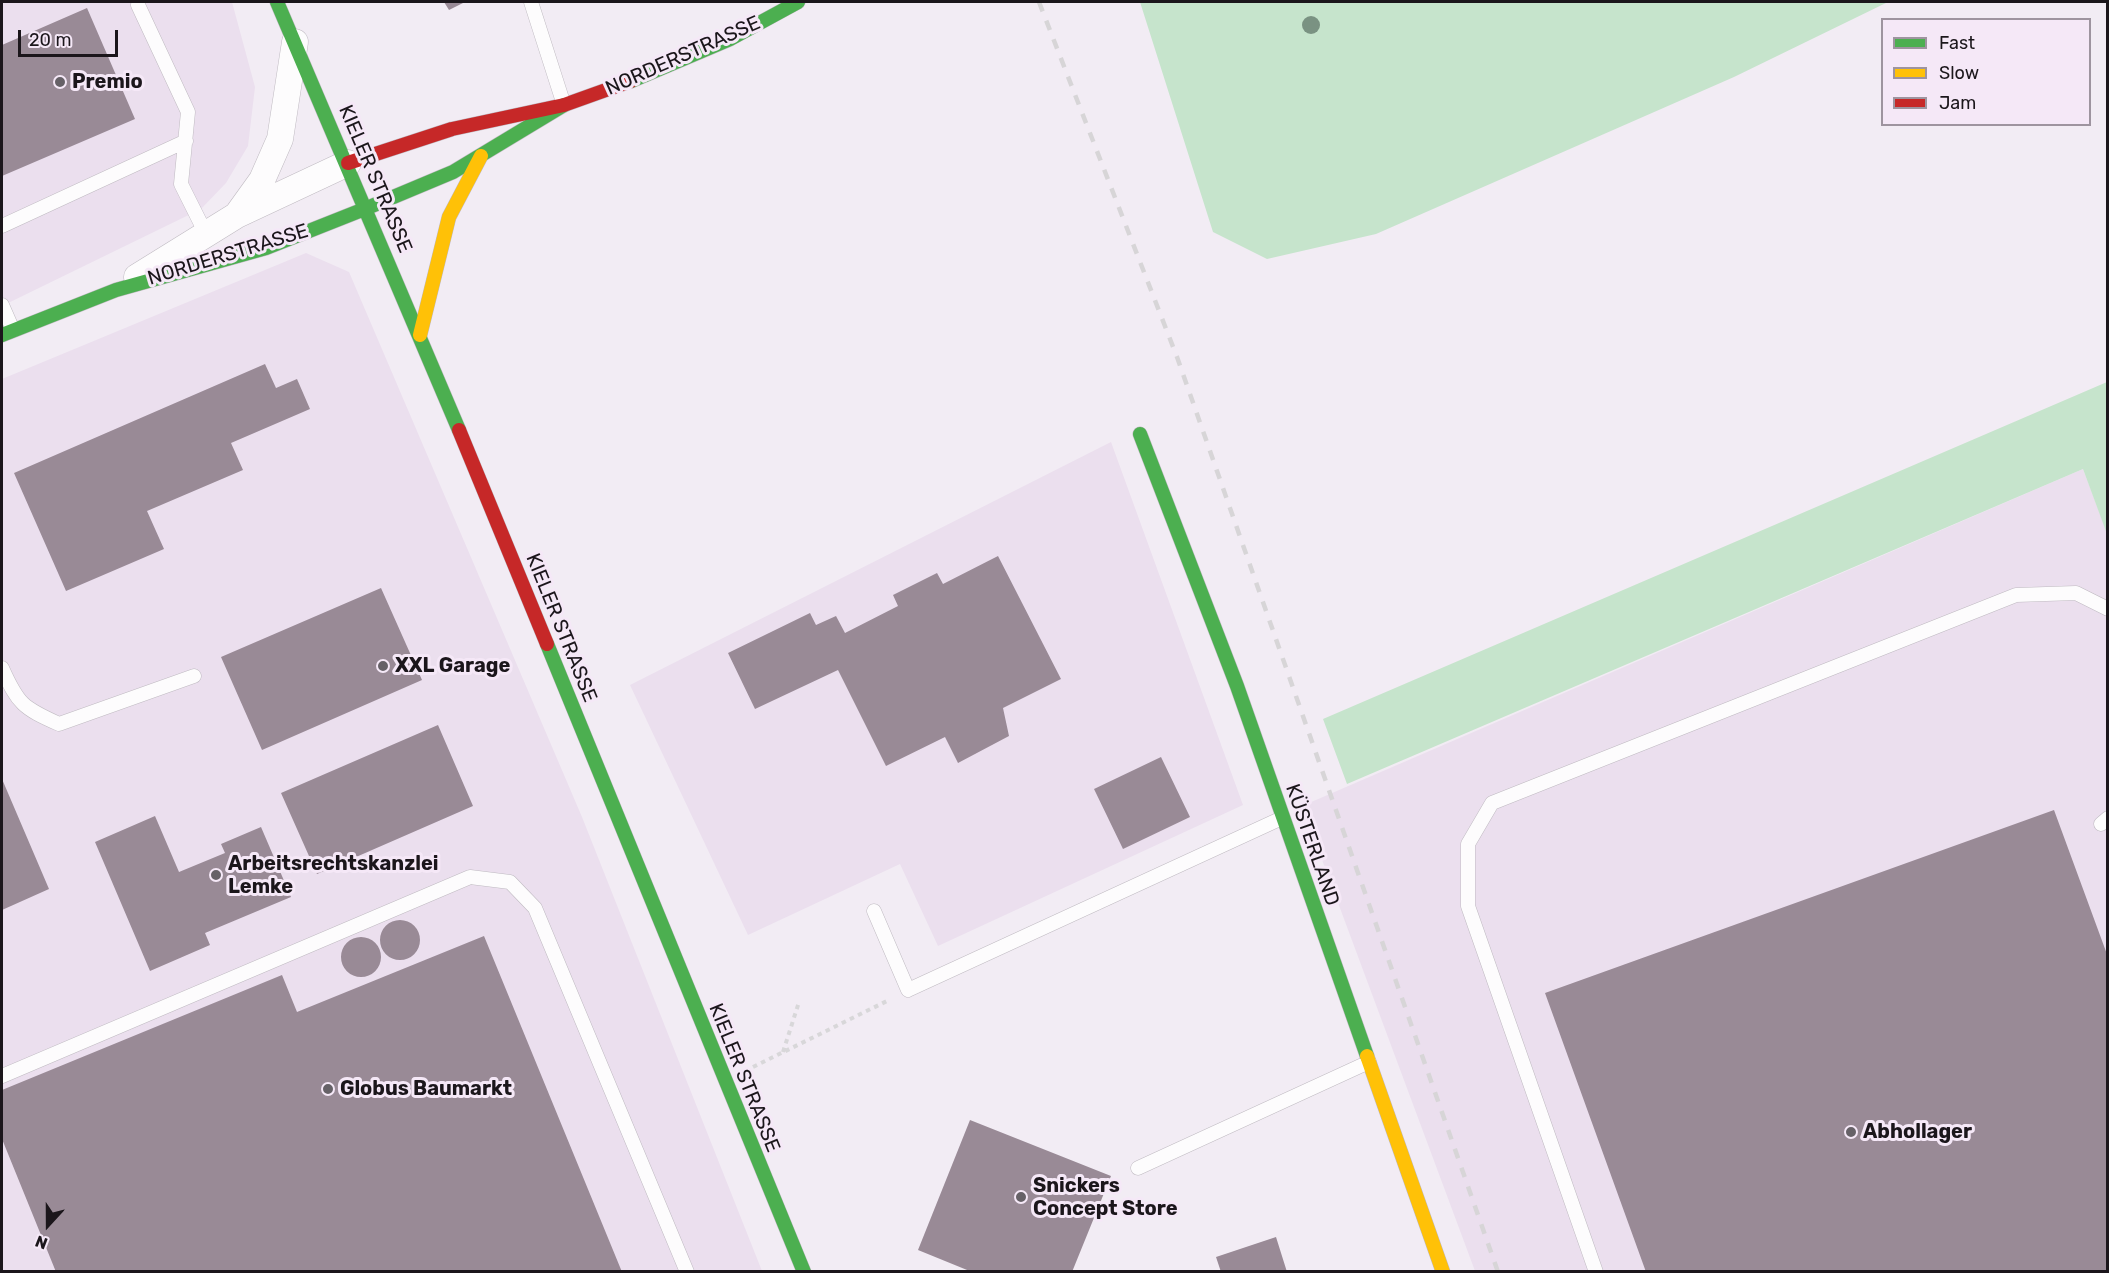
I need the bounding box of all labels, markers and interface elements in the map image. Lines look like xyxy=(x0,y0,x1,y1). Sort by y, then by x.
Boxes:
street label: NORDERSTRASSE xyxy=(602,11,764,101)
scale bar xyxy=(21,18,122,56)
legend xyxy=(1881,18,2091,126)
text: 20 m xyxy=(29,29,71,51)
text: Fast xyxy=(1939,32,1975,54)
text: Slow xyxy=(1939,62,1979,84)
place label: Premio xyxy=(72,70,143,94)
marker: Premio xyxy=(53,75,67,89)
text: Jam xyxy=(1939,92,1976,114)
street label: KIELER STRASSE xyxy=(333,102,417,256)
street label: NORDERSTRASSE xyxy=(145,219,311,291)
street label: KIELER STRASSE xyxy=(520,550,602,706)
place label: XXL Garage xyxy=(395,654,510,678)
marker: XXL Garage xyxy=(376,659,390,673)
street label: KÜSTERLAND xyxy=(1280,781,1344,909)
place label: Arbeitsrechtskanzlei Lemke xyxy=(228,852,439,899)
marker: Arbeitsrechtskanzlei Lemke xyxy=(209,868,223,882)
street label: KIELER STRASSE xyxy=(703,1000,785,1156)
place label: Globus Baumarkt xyxy=(340,1077,512,1101)
marker: Globus Baumarkt xyxy=(321,1082,335,1096)
place label: Abhollager xyxy=(1863,1120,1972,1144)
marker: Abhollager xyxy=(1844,1125,1858,1139)
place label: Snickers Concept Store xyxy=(1033,1174,1178,1221)
marker: Snickers Concept Store xyxy=(1014,1190,1028,1204)
north arrow xyxy=(18,1195,78,1255)
text: N xyxy=(33,1231,50,1253)

